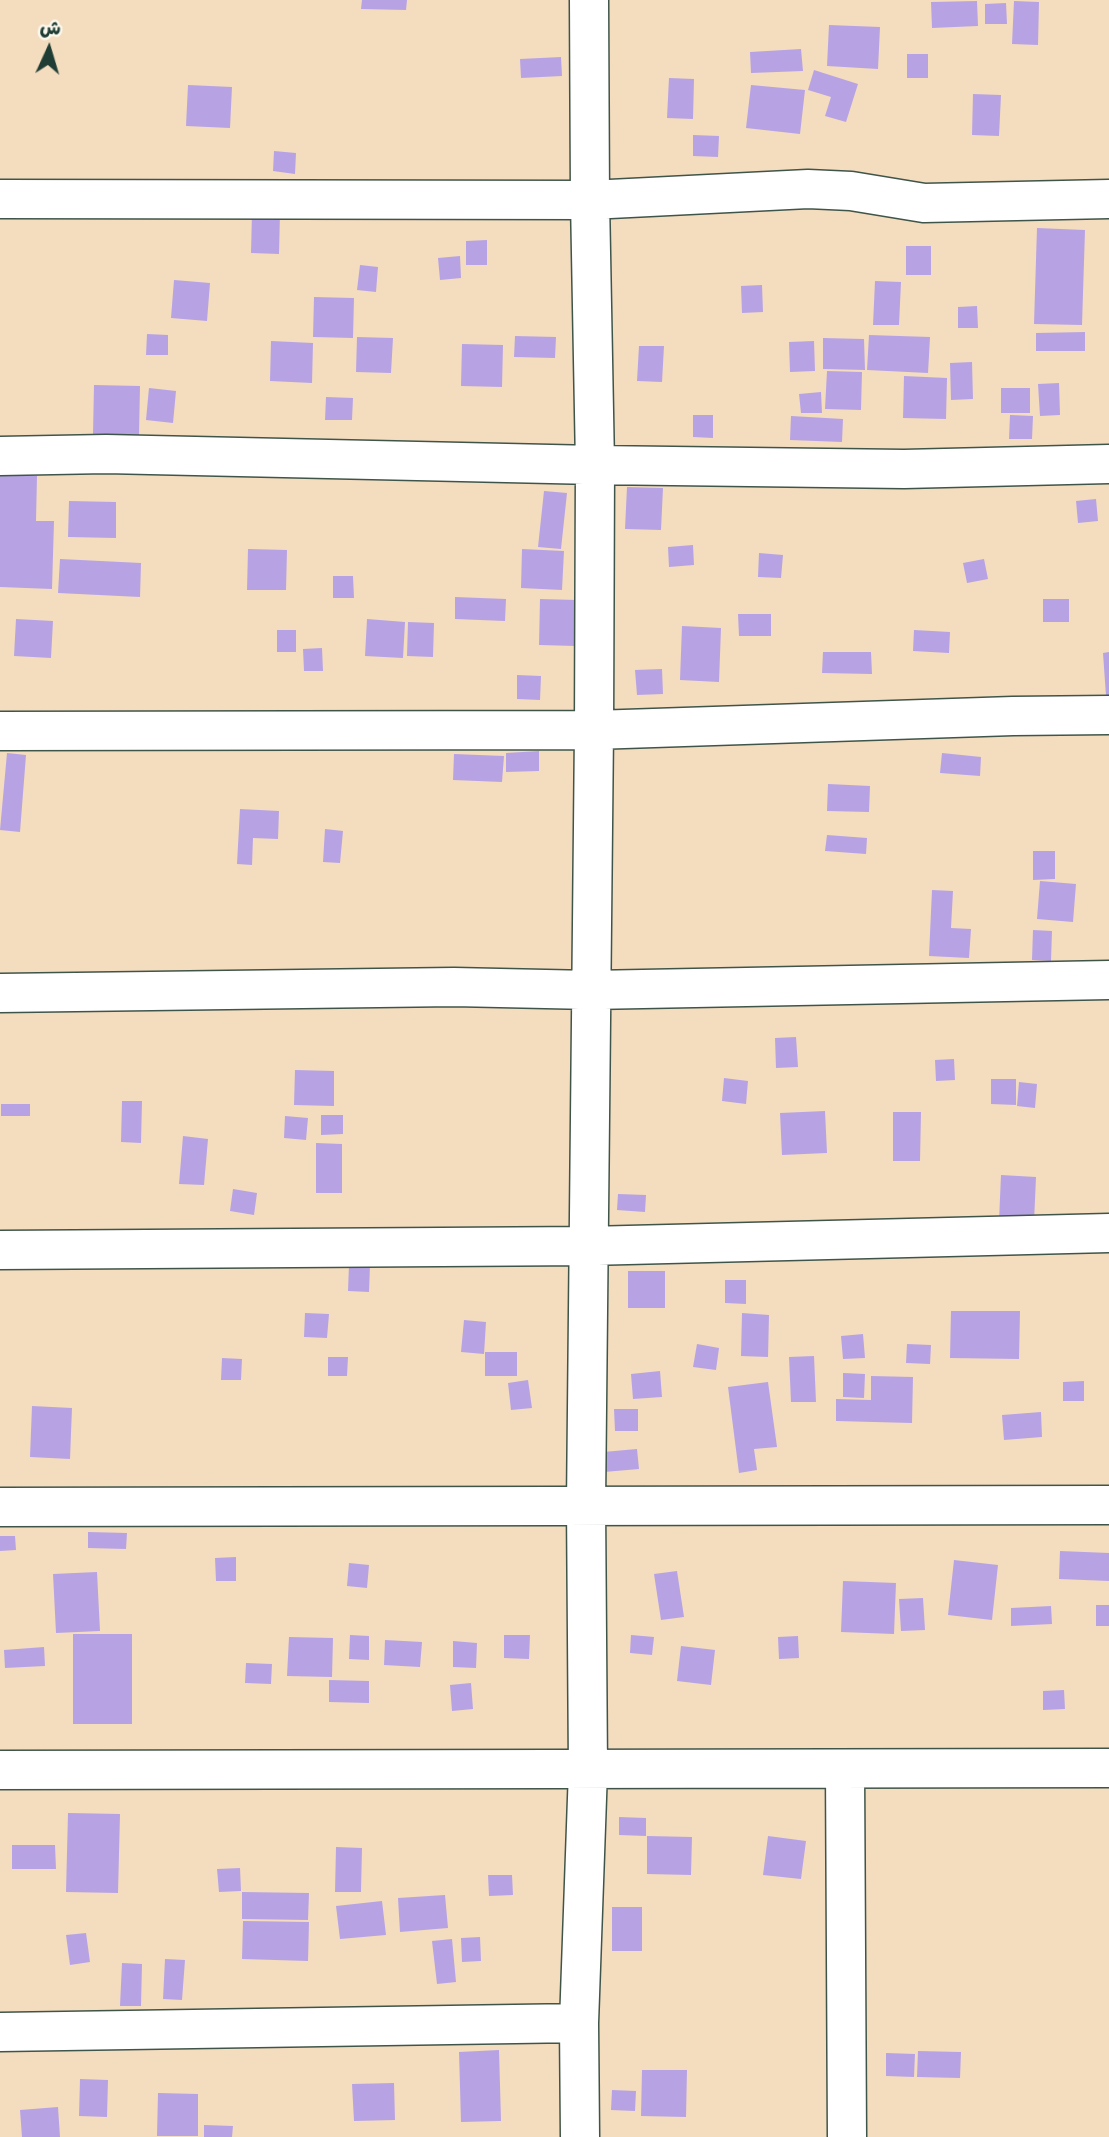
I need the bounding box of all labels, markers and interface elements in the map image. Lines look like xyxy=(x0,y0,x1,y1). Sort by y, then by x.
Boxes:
north arrow xyxy=(14,14,84,84)
text: ش xyxy=(39,14,62,41)

